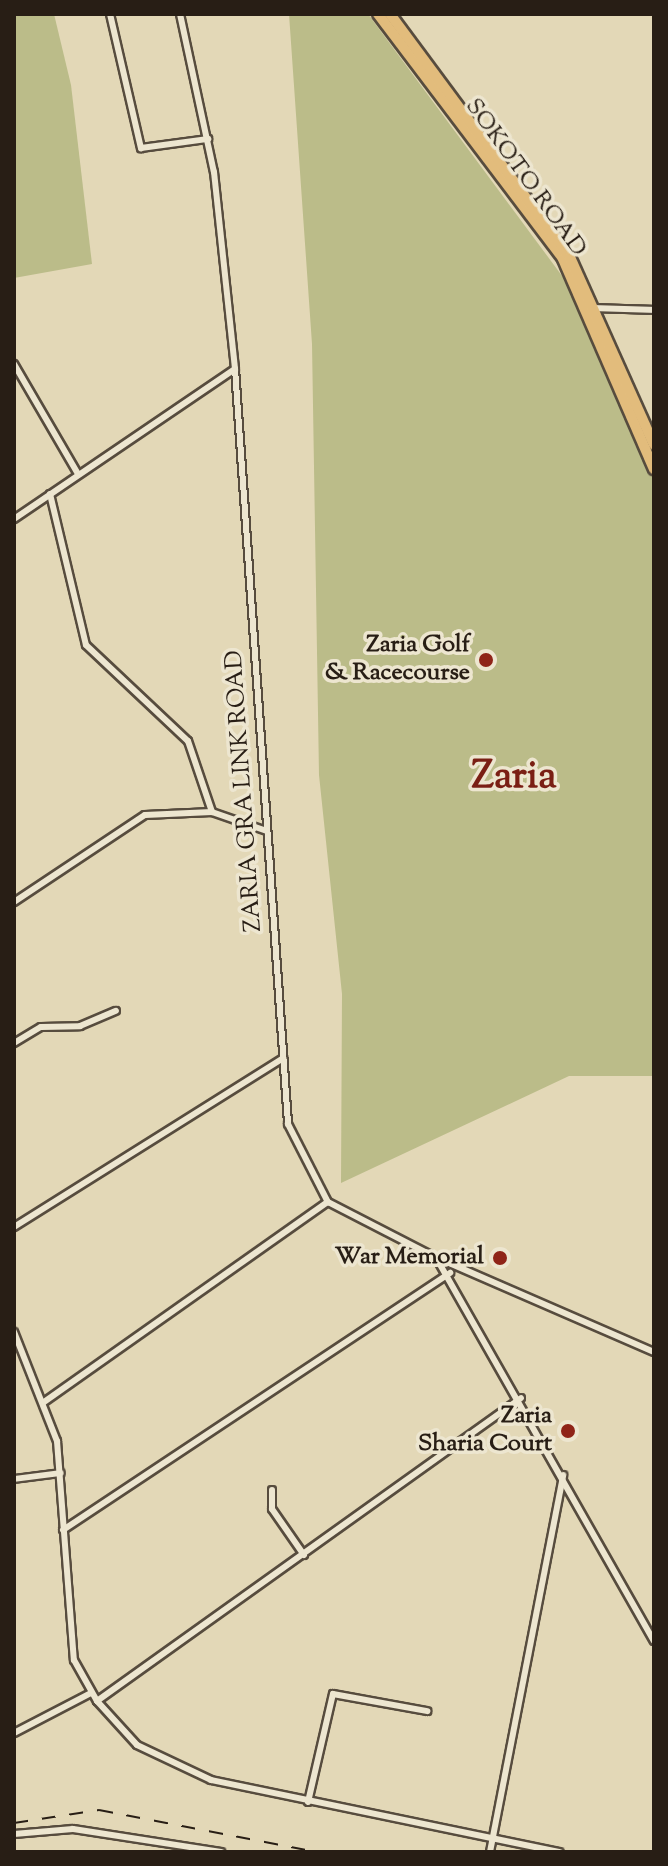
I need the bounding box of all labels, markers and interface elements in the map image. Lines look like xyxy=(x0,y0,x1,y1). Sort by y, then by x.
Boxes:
street label: SOKOTO ROAD xyxy=(458,93,592,263)
place label: Zaria Golf & Racecourse xyxy=(325,632,470,688)
street label: ZARIA GRA LINK ROAD xyxy=(221,649,269,933)
marker: Zaria Golf & Racecourse xyxy=(477,651,495,669)
district label: Zaria xyxy=(471,754,557,802)
place label: War Memorial xyxy=(335,1244,484,1272)
marker: War Memorial xyxy=(491,1249,509,1267)
place label: Zaria Sharia Court xyxy=(418,1403,552,1459)
marker: Zaria Sharia Court xyxy=(559,1422,577,1440)

